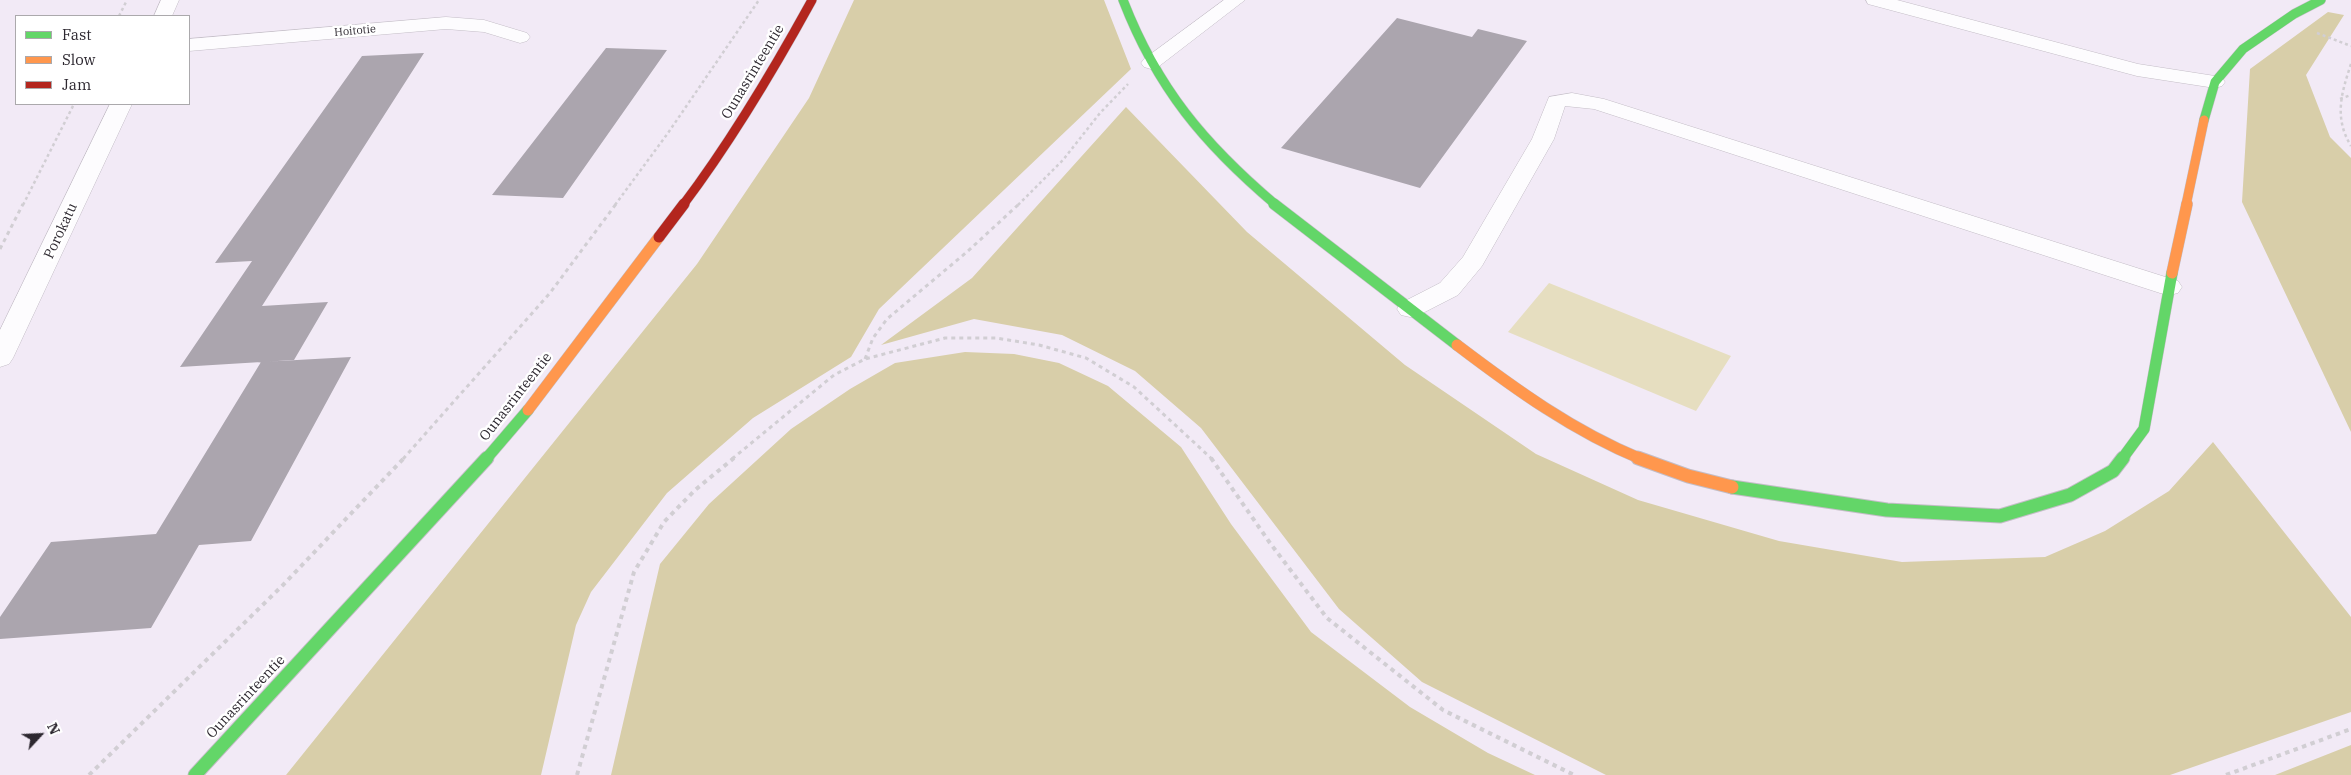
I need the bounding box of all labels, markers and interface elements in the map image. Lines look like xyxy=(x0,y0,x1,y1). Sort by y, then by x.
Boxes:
legend xyxy=(15,15,190,105)
street label: Ounasrinteentie xyxy=(718,22,788,122)
street label: Hoitotie xyxy=(334,23,376,39)
text: Fast xyxy=(62,25,92,44)
text: Slow xyxy=(62,50,95,69)
text: Jam xyxy=(62,75,91,94)
street label: Porokatu xyxy=(41,200,81,262)
street label: Ounasrinteentie xyxy=(476,350,556,444)
street label: Ounasrinteentie xyxy=(203,652,289,742)
north arrow xyxy=(15,710,65,760)
text: N xyxy=(43,720,64,737)

